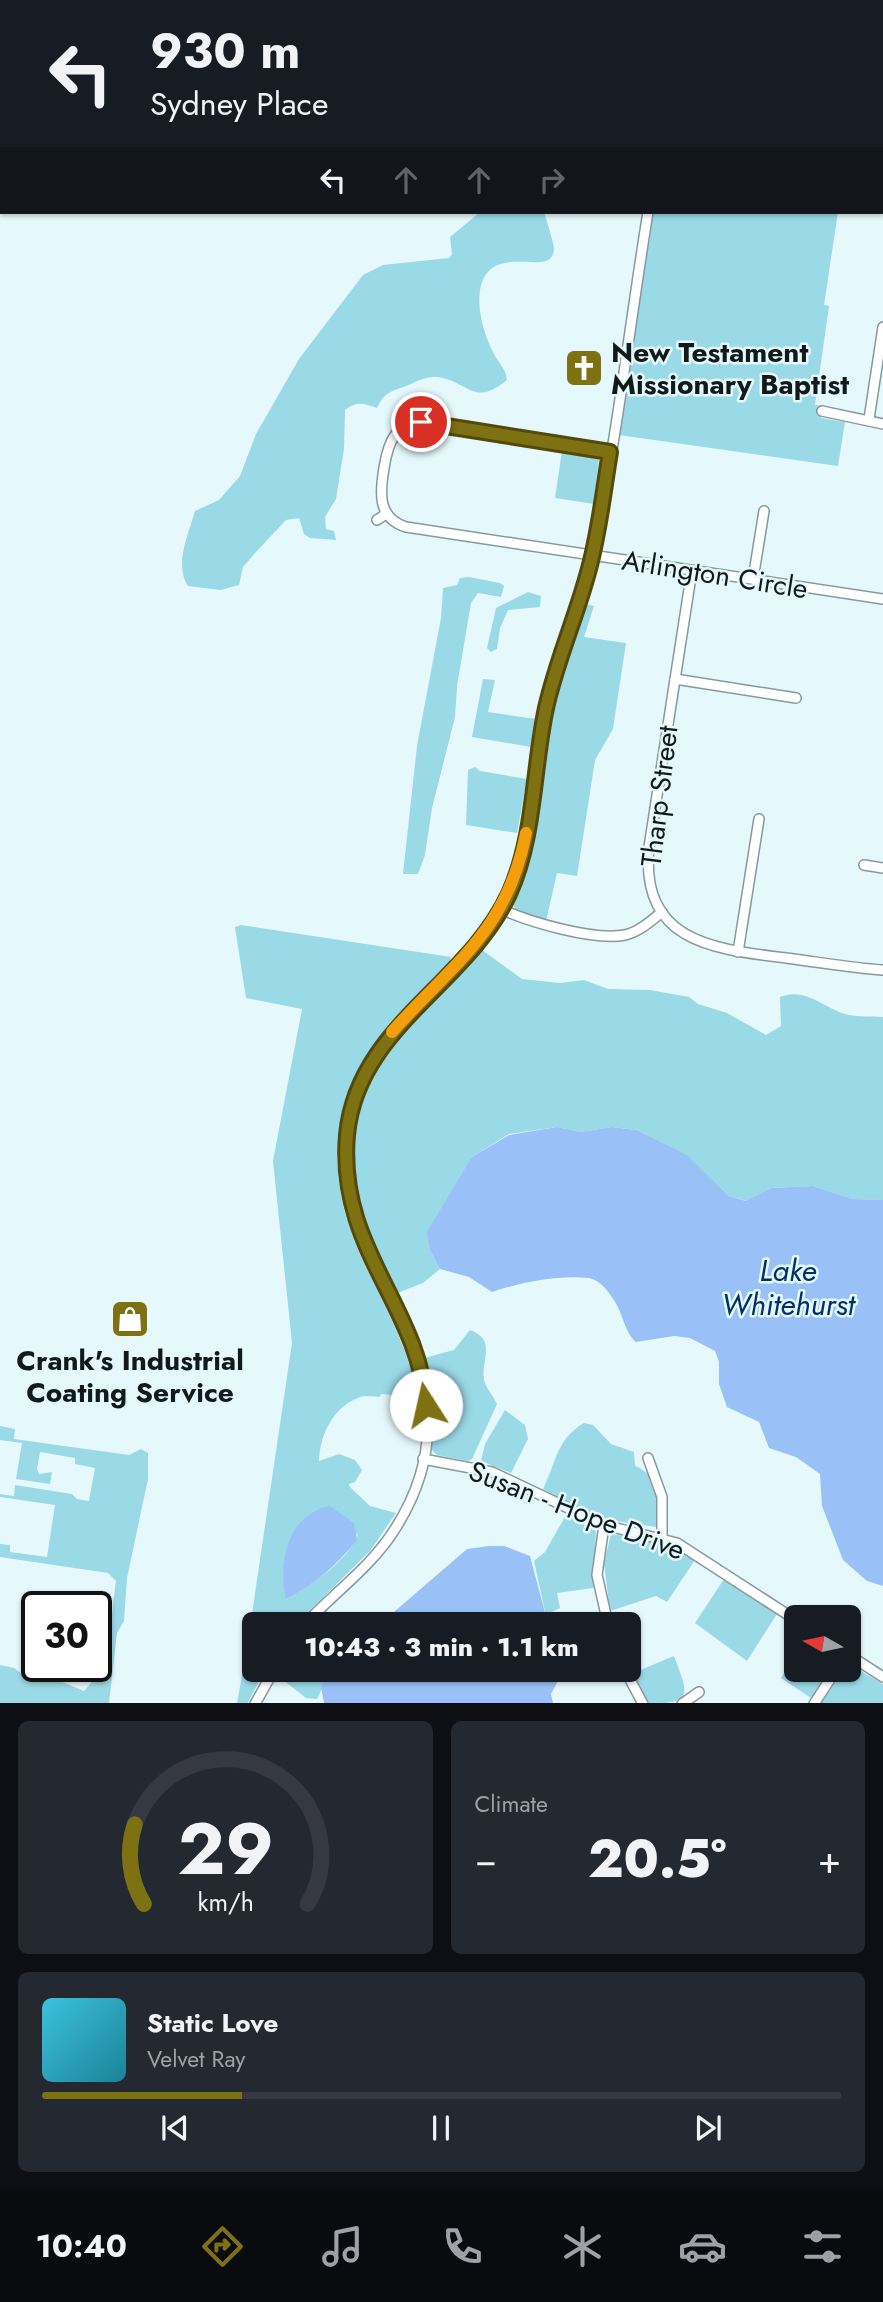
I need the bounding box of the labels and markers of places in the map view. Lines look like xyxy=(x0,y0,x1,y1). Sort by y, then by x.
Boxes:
place label: New Testament Missionary Baptist xyxy=(611,332,849,405)
church icon: New Testament Missionary Baptist xyxy=(563,347,605,389)
pin xyxy=(391,392,451,452)
shop icon: Crank's Industrial Coating Service xyxy=(109,1298,151,1340)
place label: Crank's Industrial Coating Service xyxy=(16,1340,244,1413)

